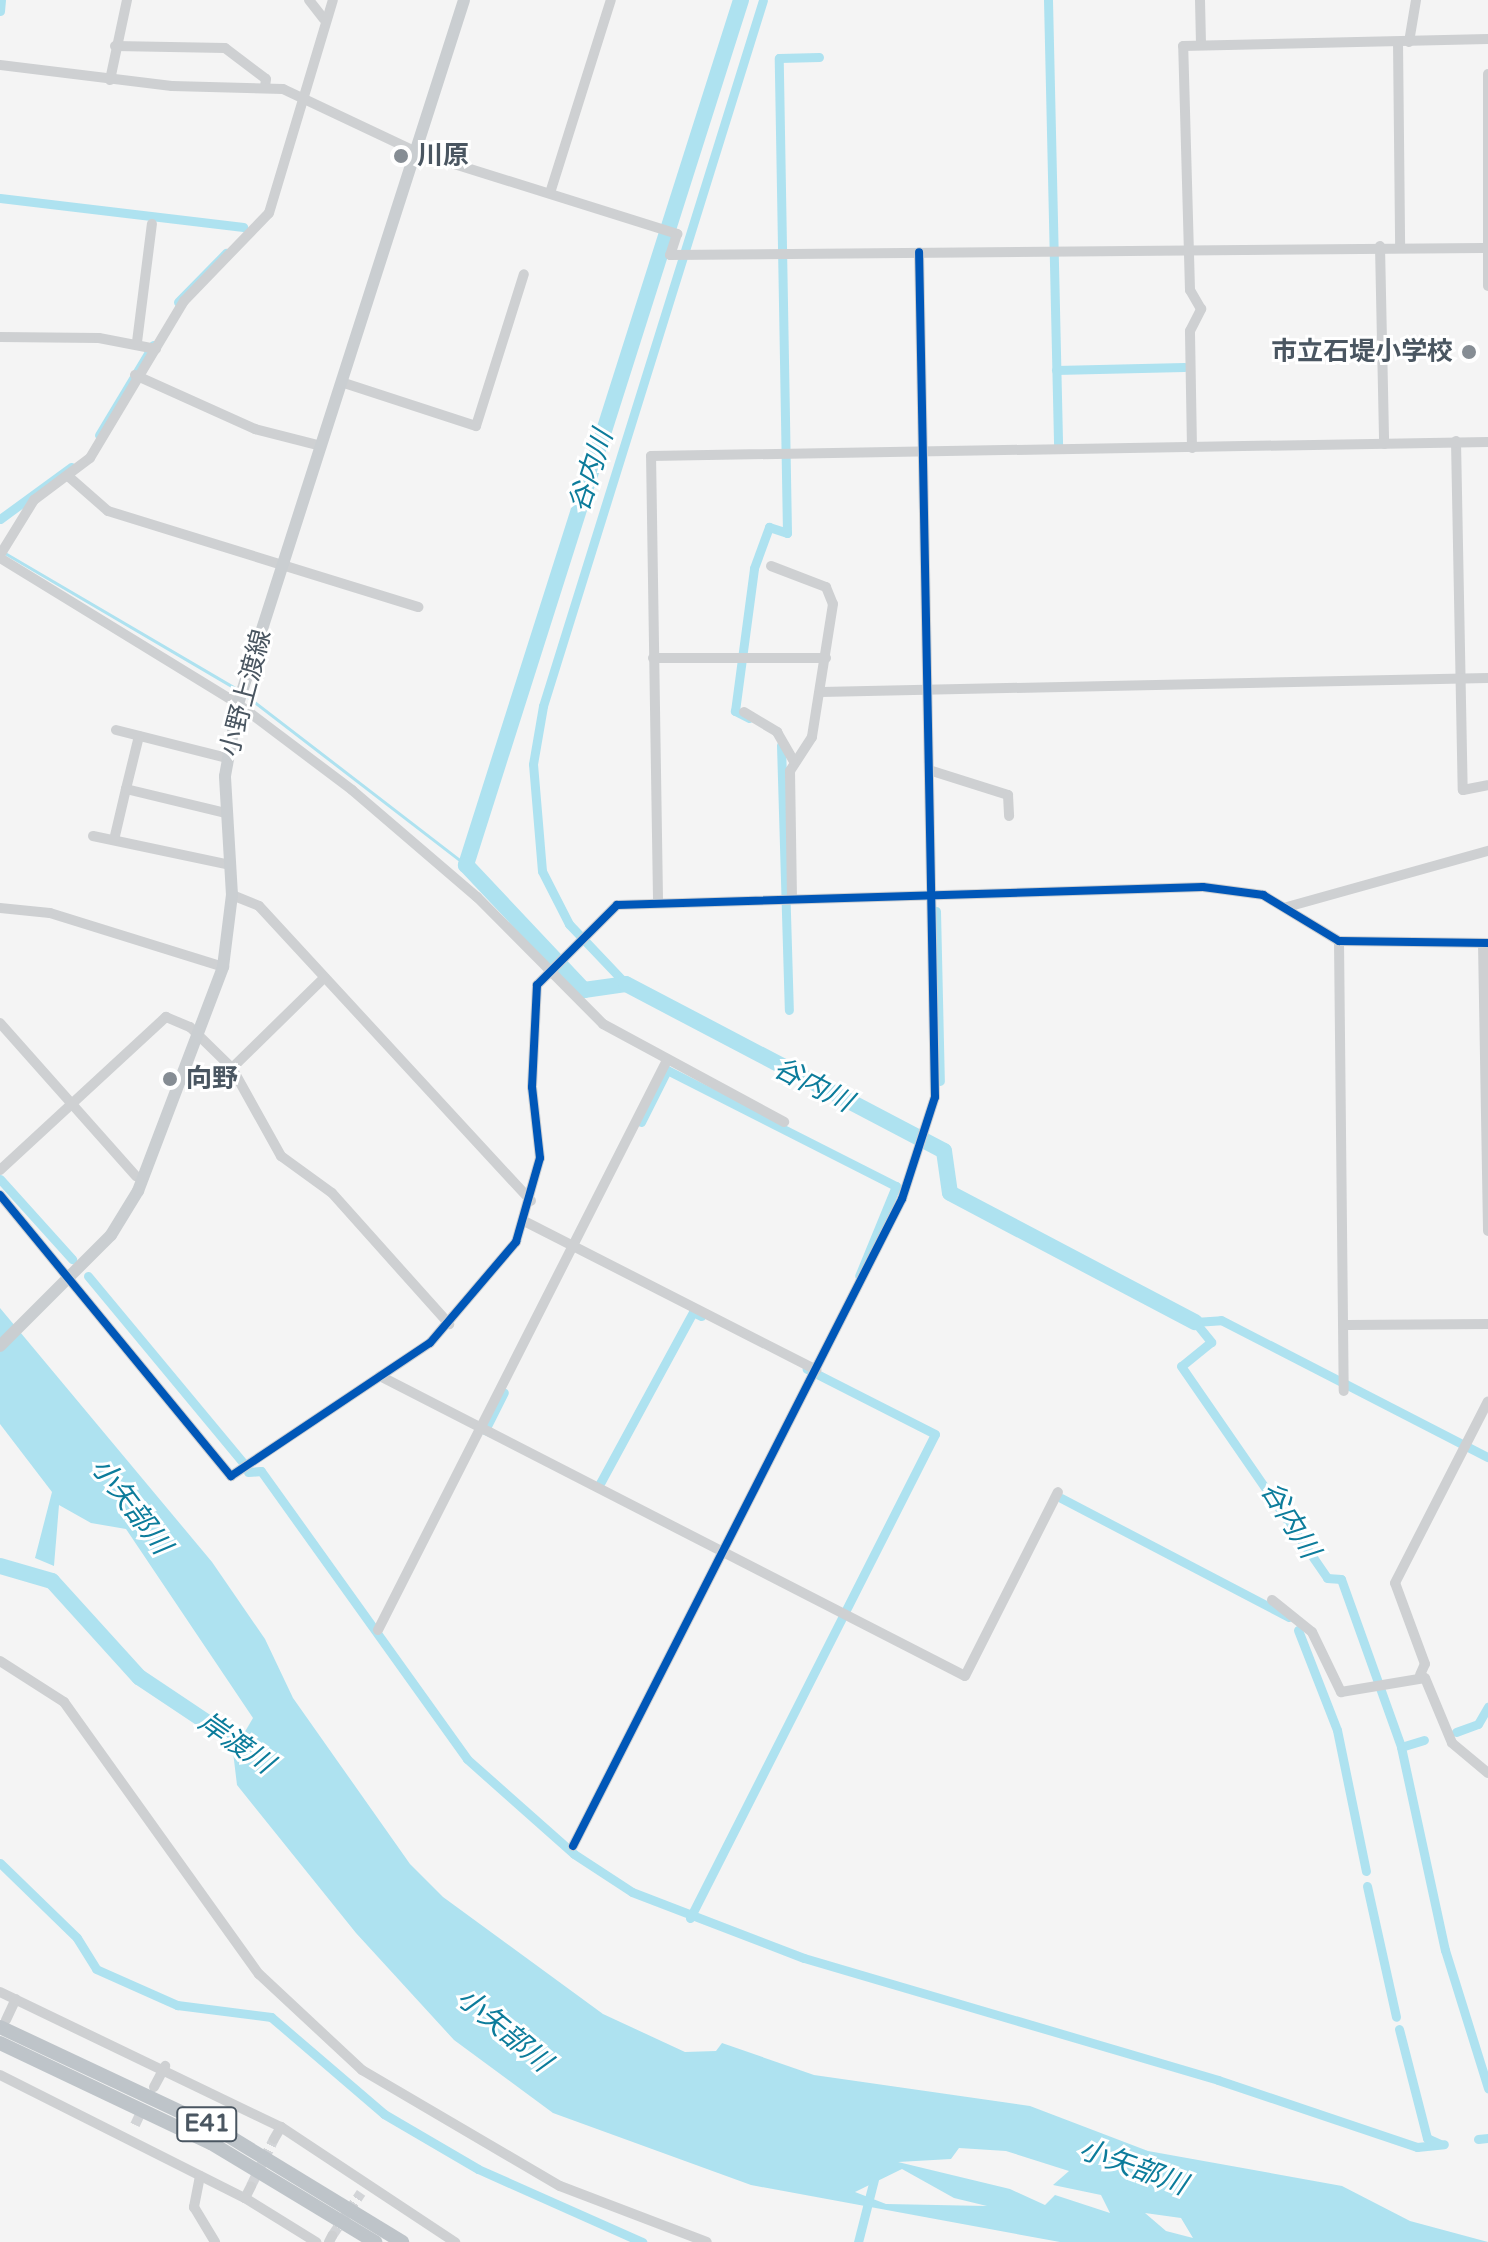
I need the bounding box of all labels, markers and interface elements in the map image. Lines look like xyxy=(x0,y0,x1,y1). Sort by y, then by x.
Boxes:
place label: 川原 xyxy=(417,140,469,172)
marker: 川原 xyxy=(392,147,410,165)
place label: 市立石堤小学校 xyxy=(1271,336,1453,368)
marker: 市立石堤小学校 xyxy=(1460,343,1478,361)
water label: 谷内川 xyxy=(562,426,620,516)
street label: 小野上渡線 xyxy=(214,626,278,760)
water label: 谷内川 xyxy=(768,1051,858,1119)
place label: 向野 xyxy=(186,1063,238,1095)
marker: 向野 xyxy=(161,1070,179,1088)
water label: 小矢部川 xyxy=(84,1451,178,1561)
water label: 谷内川 xyxy=(1253,1475,1327,1565)
water label: 岸渡川 xyxy=(192,1705,280,1781)
water label: 小矢部川 xyxy=(450,1981,558,2079)
road number: E41 xyxy=(175,2104,239,2144)
water label: 小矢部川 xyxy=(1075,2132,1191,2202)

